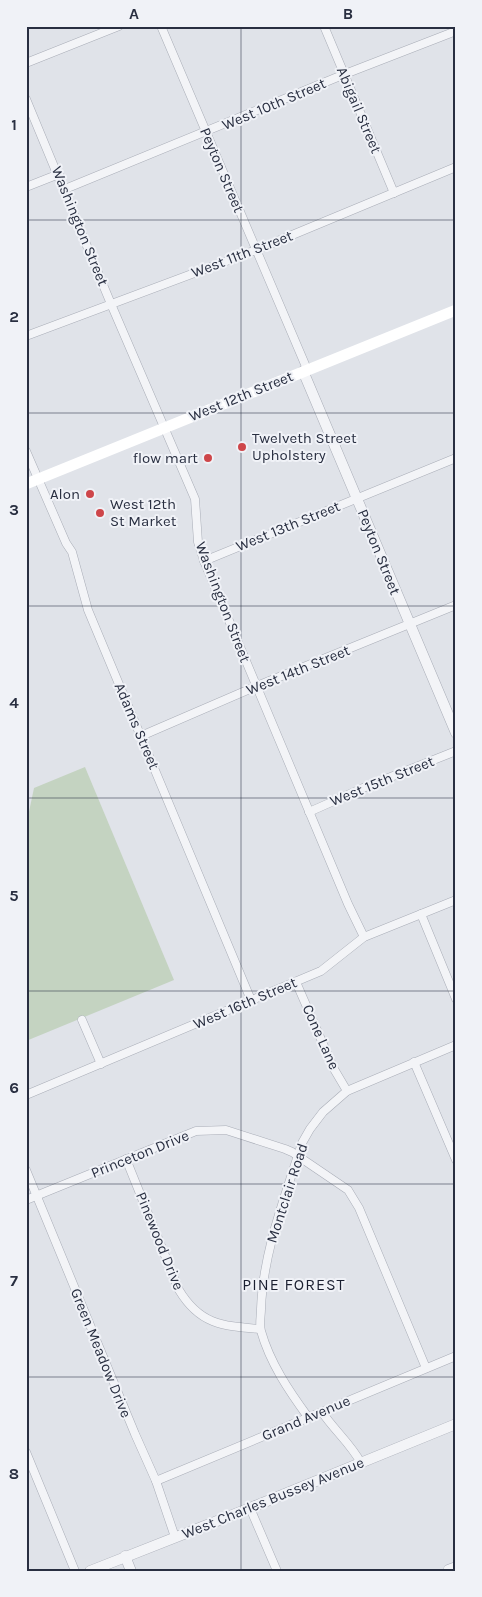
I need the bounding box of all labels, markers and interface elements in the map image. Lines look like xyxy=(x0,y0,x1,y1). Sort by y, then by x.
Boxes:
text: A xyxy=(129,4,139,23)
text: B xyxy=(343,4,353,23)
street label: Abigail Street xyxy=(333,64,385,156)
street label: West 10th Street xyxy=(219,74,329,134)
text: 1 xyxy=(11,115,17,134)
street label: Peyton Street xyxy=(196,125,248,216)
street label: Washington Street xyxy=(48,163,112,289)
street label: West 11th Street xyxy=(189,226,296,282)
text: 2 xyxy=(9,307,19,326)
street label: West 12th Street xyxy=(186,367,296,425)
place label: Twelveth Street Upholstery xyxy=(252,429,357,464)
marker: Twelveth Street Upholstery xyxy=(236,441,248,453)
place label: flow mart xyxy=(133,449,198,467)
marker: flow mart xyxy=(202,452,214,464)
place label: Alon xyxy=(50,485,80,503)
marker: Alon xyxy=(84,488,96,500)
place label: West 12th St Market xyxy=(110,495,177,530)
street label: West 13th Street xyxy=(233,497,343,555)
text: 3 xyxy=(9,500,19,519)
marker: West 12th St Market xyxy=(94,507,106,519)
street label: Peyton Street xyxy=(354,507,404,598)
street label: Washington Street xyxy=(192,539,254,665)
street label: West 14th Street xyxy=(243,641,353,699)
street label: Adams Street xyxy=(111,680,163,772)
text: 4 xyxy=(9,693,19,712)
street label: West 15th Street xyxy=(327,752,437,810)
text: 5 xyxy=(9,886,19,905)
street label: West 16th Street xyxy=(191,973,300,1033)
street label: Cone Lane xyxy=(299,1001,343,1073)
text: 6 xyxy=(9,1078,19,1097)
street label: Princeton Drive xyxy=(88,1126,192,1182)
street label: Montclair Road xyxy=(262,1141,312,1245)
street label: Pinewood Drive xyxy=(132,1189,188,1293)
text: 7 xyxy=(10,1271,18,1290)
district label: PINE FOREST xyxy=(242,1275,346,1294)
street label: Green Meadow Drive xyxy=(67,1286,135,1420)
street label: Grand Avenue xyxy=(259,1391,353,1445)
street label: West Charles Bussey Avenue xyxy=(179,1453,367,1543)
text: 8 xyxy=(9,1464,19,1483)

